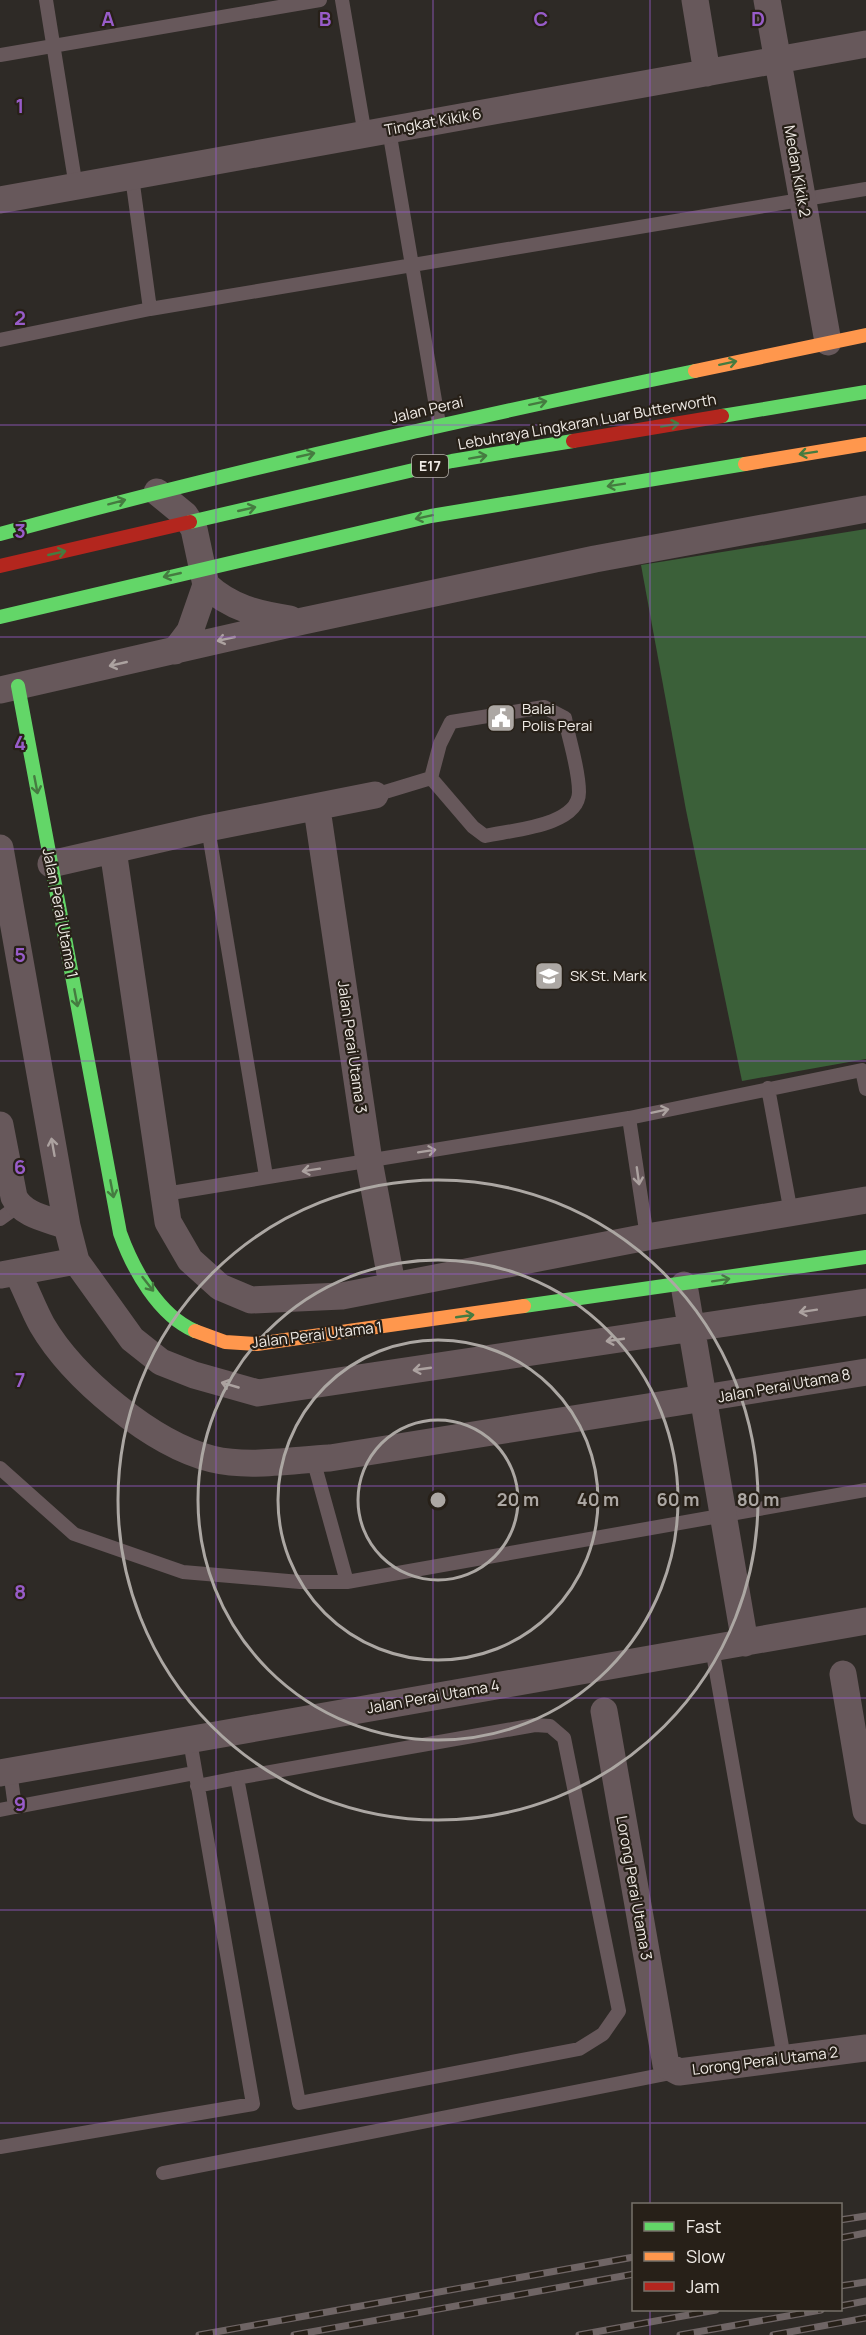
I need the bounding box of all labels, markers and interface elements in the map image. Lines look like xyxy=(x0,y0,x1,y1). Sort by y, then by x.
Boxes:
text: A xyxy=(101,5,115,32)
text: B xyxy=(319,5,332,32)
text: C xyxy=(534,5,548,32)
text: D xyxy=(751,5,765,32)
text: 1 xyxy=(16,92,24,119)
street label: Tingkat Kikik 6 xyxy=(383,103,483,140)
street label: Medan Kikik 2 xyxy=(779,123,816,218)
text: 2 xyxy=(14,304,26,331)
one-way arrow xyxy=(718,357,738,368)
street label: Lebuhraya Lingkaran Luar Butterworth xyxy=(456,388,718,455)
street label: Jalan Perai xyxy=(389,391,465,428)
one-way arrow xyxy=(527,397,547,408)
one-way arrow xyxy=(660,419,680,430)
one-way arrow xyxy=(799,448,819,459)
one-way arrow xyxy=(297,449,316,461)
one-way arrow xyxy=(468,451,487,462)
road number: E17 xyxy=(412,455,448,477)
one-way arrow xyxy=(607,480,626,491)
one-way arrow xyxy=(107,496,126,508)
one-way arrow xyxy=(237,503,256,514)
one-way arrow xyxy=(414,512,433,524)
text: 3 xyxy=(14,517,26,544)
one-way arrow xyxy=(47,547,66,558)
one-way arrow xyxy=(163,569,182,581)
one-way arrow xyxy=(217,634,236,645)
one-way arrow xyxy=(109,658,128,670)
place label: Balai Polis Perai xyxy=(522,698,592,736)
public building icon: Balai Polis Perai xyxy=(485,702,517,734)
text: 4 xyxy=(14,729,26,756)
one-way arrow xyxy=(31,775,42,795)
street label: Jalan Perai Utama 1 xyxy=(38,846,83,979)
text: 5 xyxy=(14,941,26,968)
school or university icon: SK St. Mark xyxy=(533,960,565,992)
place label: SK St. Mark xyxy=(570,965,647,986)
street label: Jalan Perai Utama 3 xyxy=(333,979,372,1115)
one-way arrow xyxy=(71,987,82,1007)
one-way arrow xyxy=(651,1105,670,1117)
one-way arrow xyxy=(48,1138,59,1158)
one-way arrow xyxy=(417,1146,436,1157)
text: 6 xyxy=(14,1153,26,1180)
one-way arrow xyxy=(302,1164,322,1175)
one-way arrow xyxy=(632,1166,643,1185)
one-way arrow xyxy=(107,1179,118,1199)
one-way arrow xyxy=(710,1274,730,1285)
one-way arrow xyxy=(141,1276,154,1292)
one-way arrow xyxy=(799,1305,819,1316)
one-way arrow xyxy=(455,1310,475,1321)
street label: Jalan Perai Utama 1 xyxy=(250,1316,383,1353)
one-way arrow xyxy=(606,1334,626,1345)
one-way arrow xyxy=(413,1363,433,1374)
street label: Jalan Perai Utama 8 xyxy=(716,1363,852,1408)
text: 7 xyxy=(15,1366,25,1393)
one-way arrow xyxy=(221,1379,240,1390)
text: 20 m xyxy=(497,1487,539,1511)
text: 40 m xyxy=(577,1487,619,1511)
text: 60 m xyxy=(657,1487,699,1511)
text: 80 m xyxy=(737,1487,779,1511)
centre of rings xyxy=(428,1490,448,1510)
text: 8 xyxy=(14,1578,26,1605)
street label: Jalan Perai Utama 4 xyxy=(365,1674,501,1719)
text: 9 xyxy=(14,1790,26,1817)
street label: Lorong Perai Utama 3 xyxy=(611,1814,658,1962)
street label: Lorong Perai Utama 2 xyxy=(691,2041,839,2080)
legend xyxy=(632,2203,842,2311)
text: Fast xyxy=(686,2214,721,2238)
text: Slow xyxy=(686,2244,726,2268)
text: Jam xyxy=(686,2274,720,2298)

